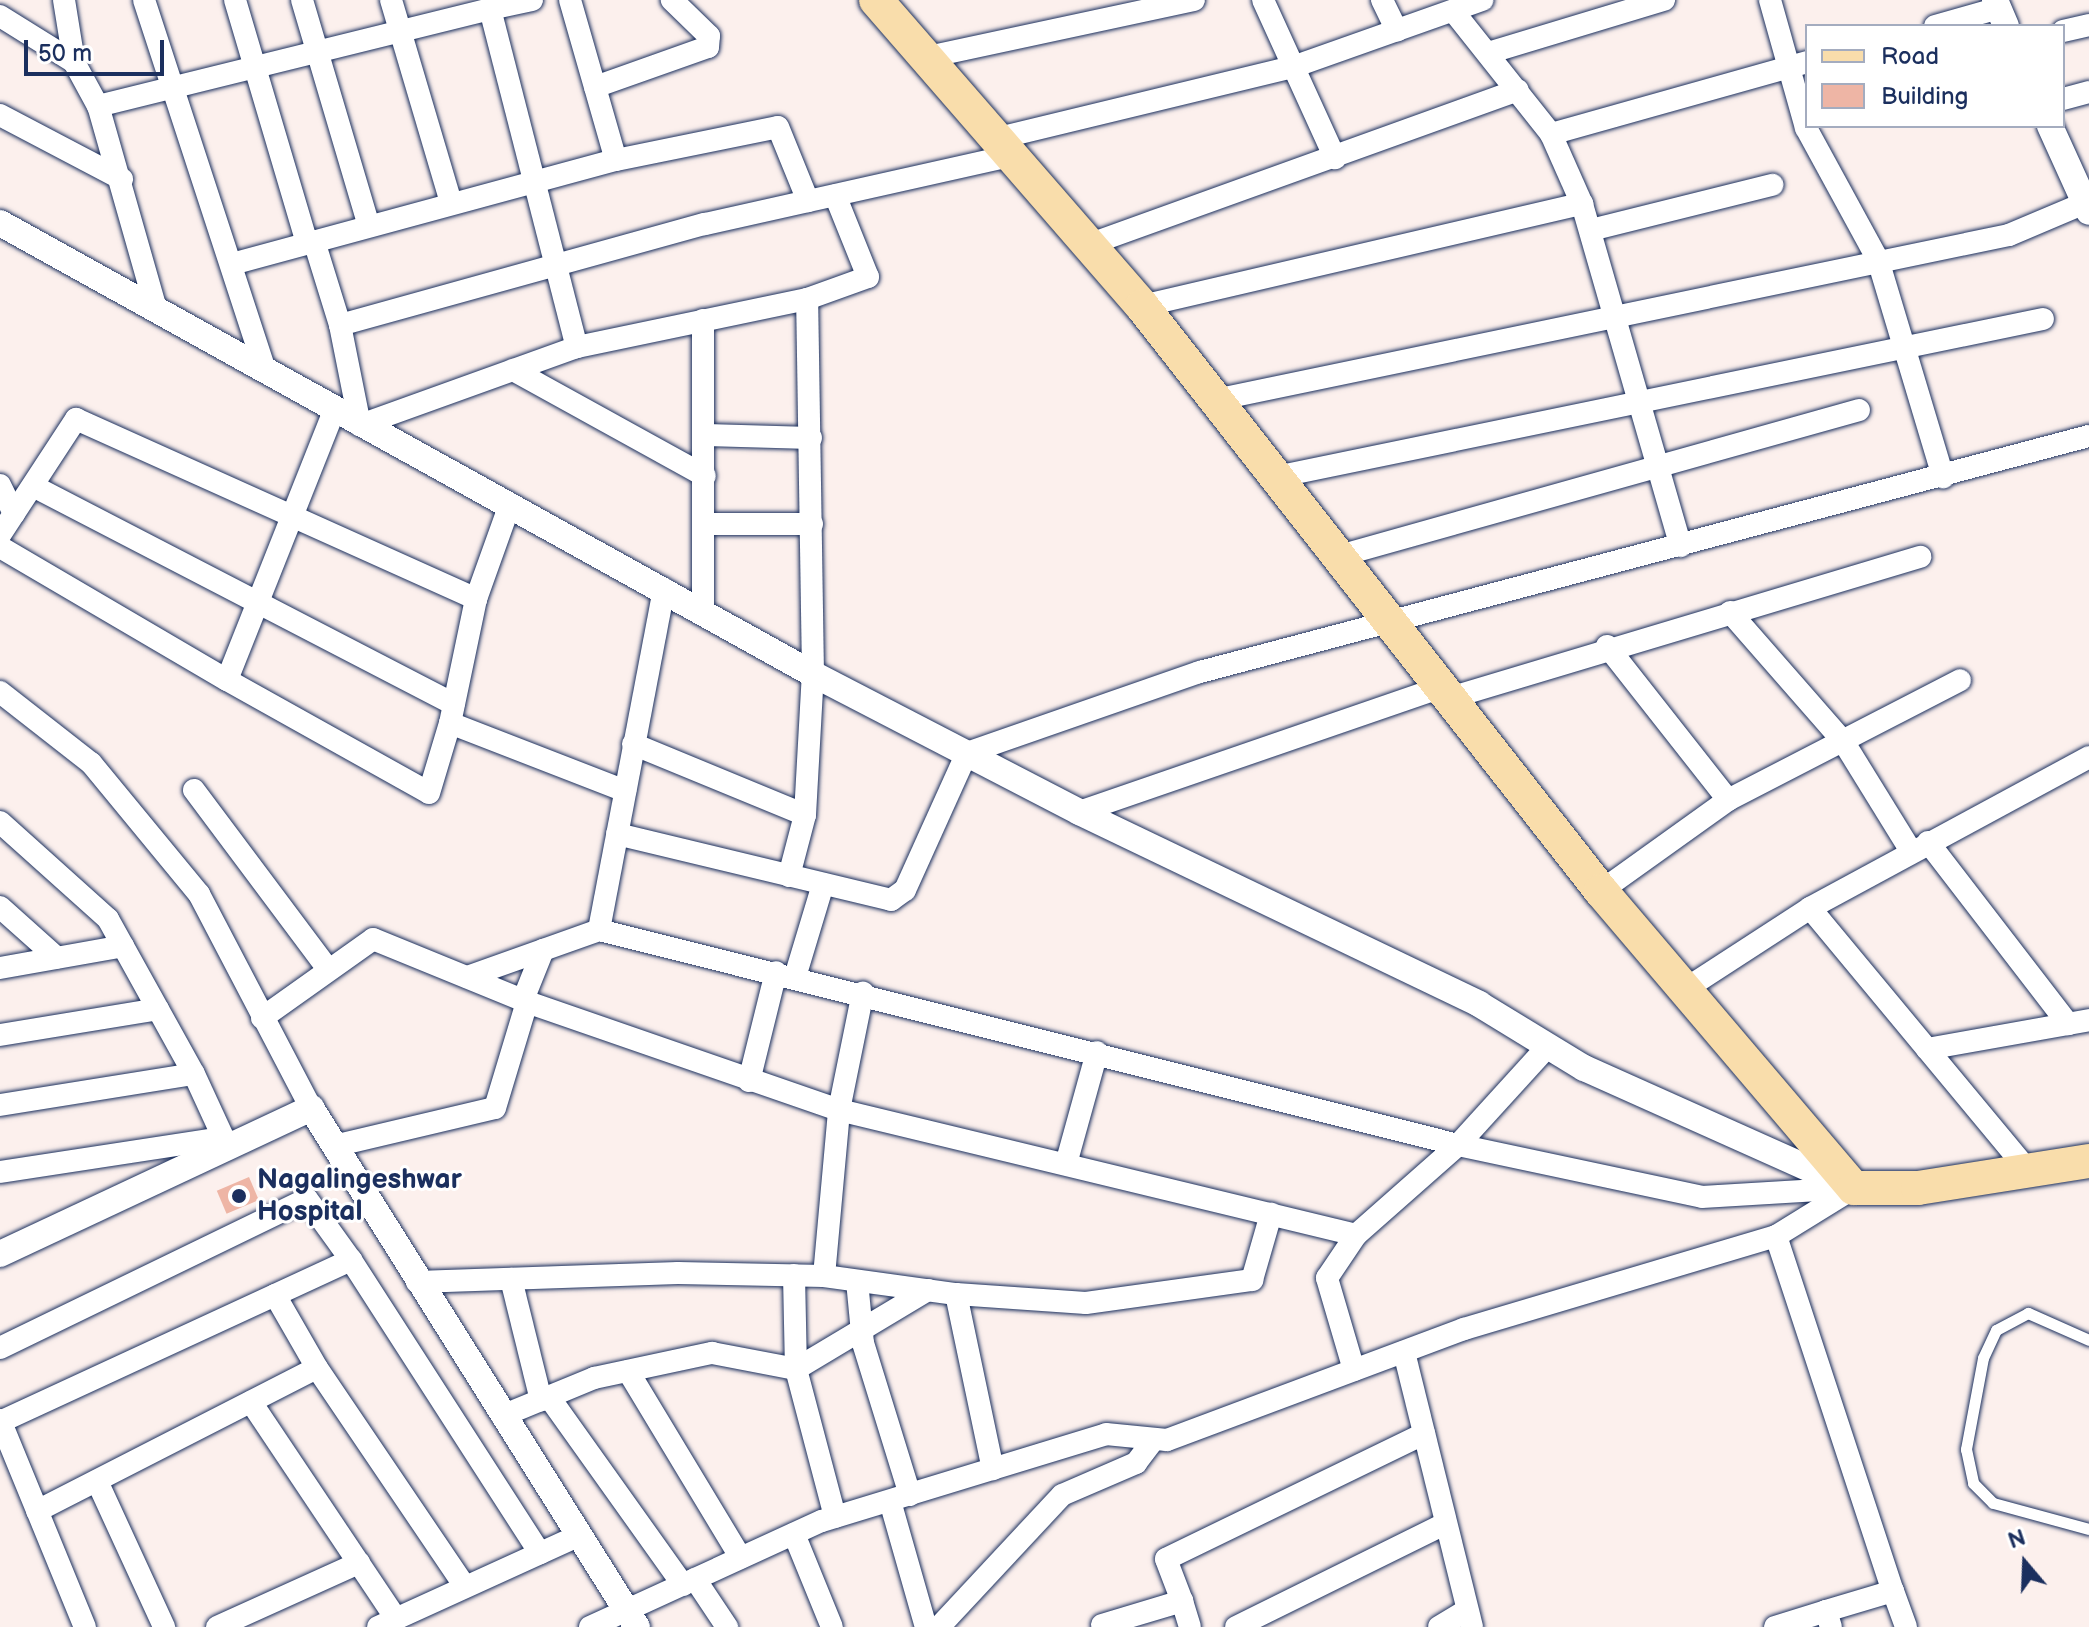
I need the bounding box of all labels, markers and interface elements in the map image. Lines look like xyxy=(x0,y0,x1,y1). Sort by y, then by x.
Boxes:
scale bar xyxy=(28,24,168,74)
legend xyxy=(1805,24,2065,128)
text: 50 m xyxy=(38,39,92,68)
text: Road xyxy=(1881,42,1939,71)
text: Building xyxy=(1881,82,1968,111)
place label: Nagalingeshwar Hospital xyxy=(257,1163,462,1229)
marker: Nagalingeshwar Hospital xyxy=(228,1185,250,1207)
north arrow xyxy=(1985,1523,2065,1603)
text: N xyxy=(2005,1524,2029,1555)

